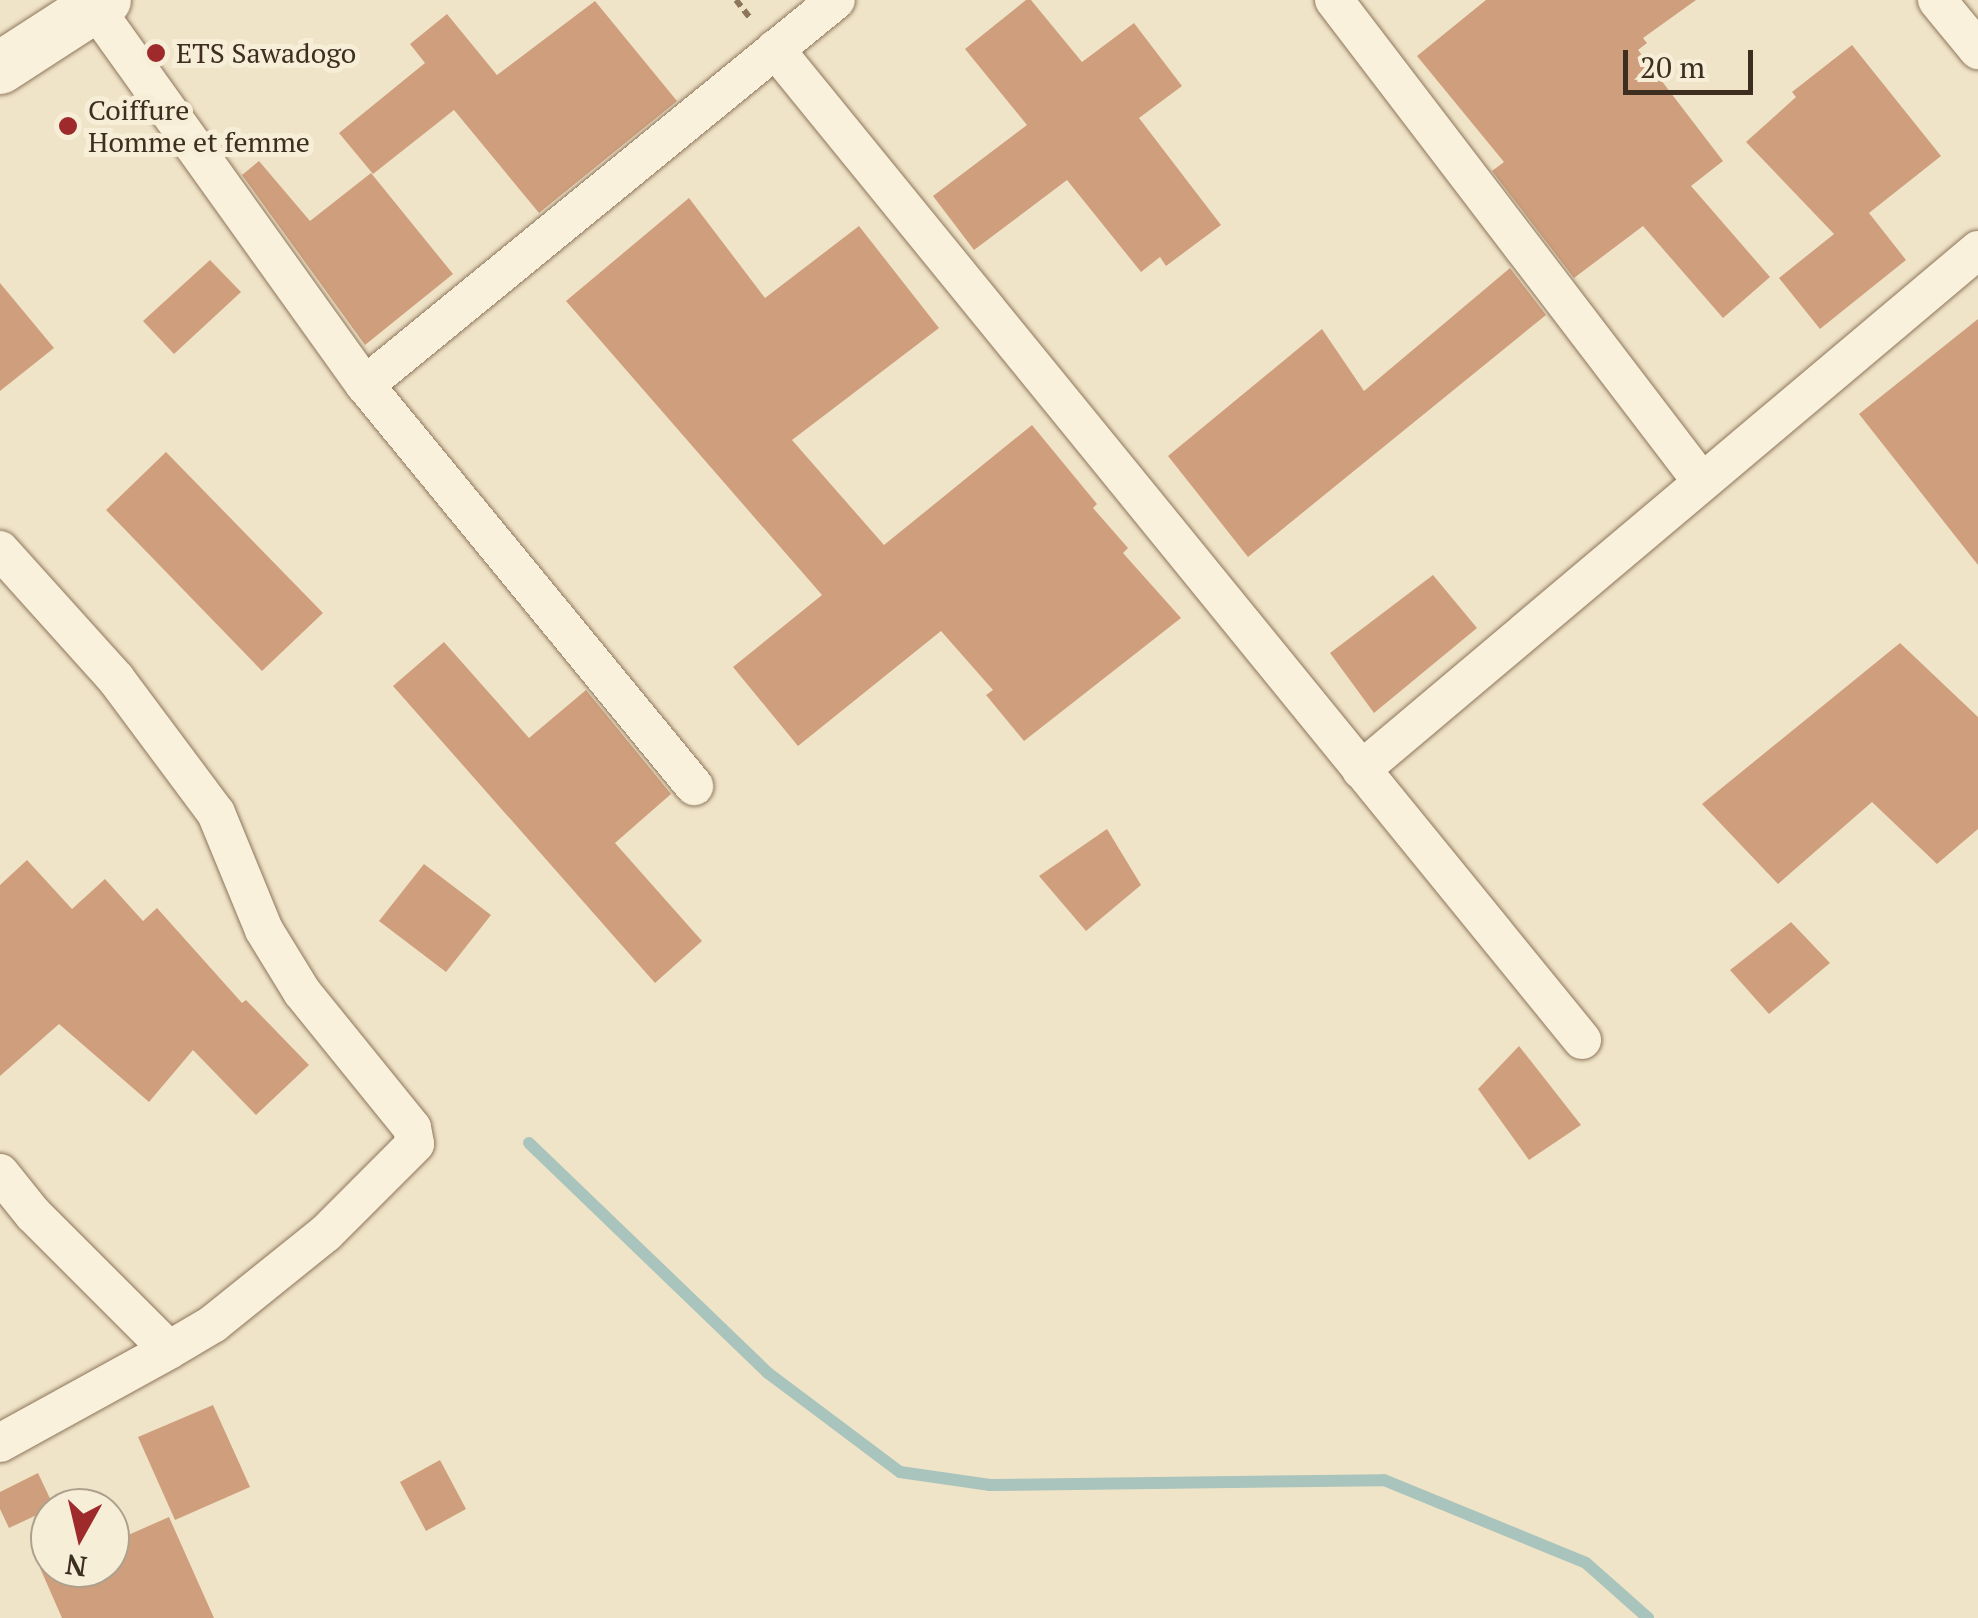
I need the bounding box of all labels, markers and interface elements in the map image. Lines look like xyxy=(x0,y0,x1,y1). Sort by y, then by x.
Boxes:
scale bar xyxy=(1628,30,1758,92)
place label: ETS Sawadogo xyxy=(176,36,356,70)
marker: ETS Sawadogo xyxy=(145,42,167,64)
text: 20 m xyxy=(1640,47,1705,87)
place label: Coiffure Homme et femme xyxy=(88,93,310,159)
marker: Coiffure Homme et femme xyxy=(57,115,79,137)
north arrow xyxy=(30,1488,130,1588)
text: N xyxy=(63,1546,89,1586)

